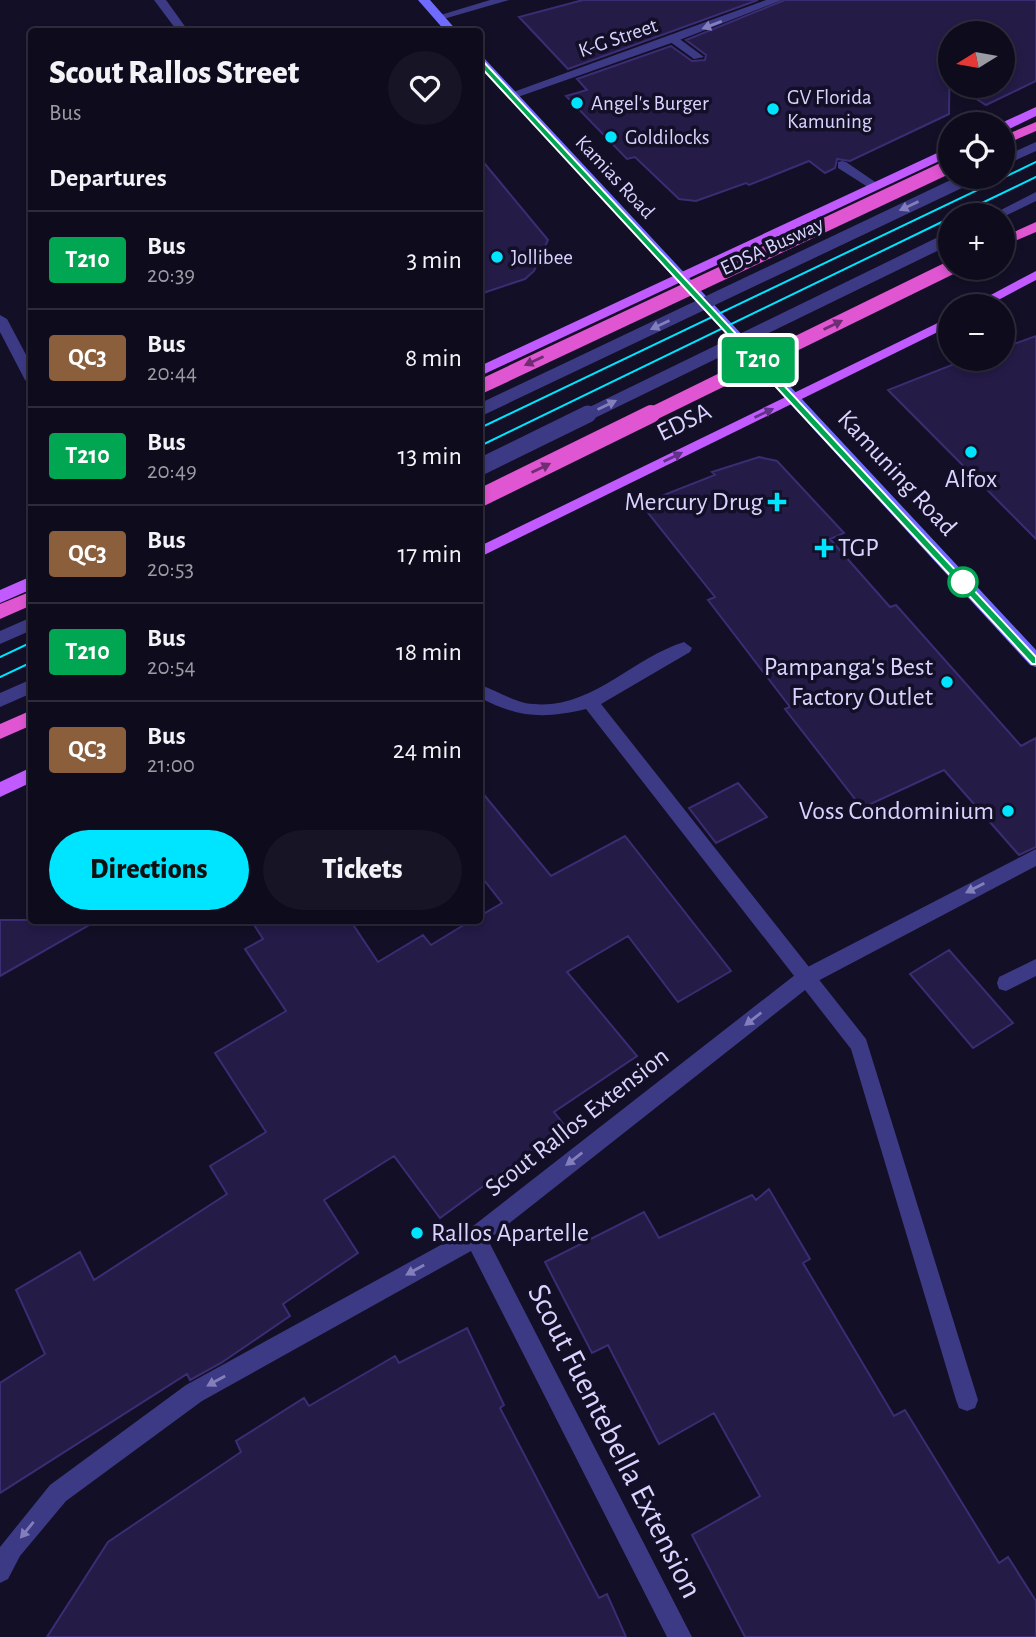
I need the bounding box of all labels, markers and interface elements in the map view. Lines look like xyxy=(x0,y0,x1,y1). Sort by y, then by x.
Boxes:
street label: K-G Street xyxy=(576,15,661,61)
one-way arrow xyxy=(701,19,722,30)
north arrow xyxy=(938,21,1015,98)
map controls xyxy=(938,21,1015,371)
button: heart xyxy=(388,51,462,125)
text: Scout Rallos Street xyxy=(49,57,299,90)
place label: GV Florida Kamuning xyxy=(787,87,873,132)
place label: Angel's Burger xyxy=(591,93,709,114)
marker: Angel's Burger xyxy=(569,95,585,111)
marker: GV Florida Kamuning xyxy=(765,101,781,117)
text: Bus xyxy=(49,102,82,125)
button: locate xyxy=(938,112,1015,189)
place label: Goldilocks xyxy=(625,127,710,148)
marker: Goldilocks xyxy=(603,129,619,145)
street label: Kamias Road xyxy=(571,131,659,223)
text: Departures xyxy=(49,165,167,191)
one-way arrow xyxy=(899,200,919,212)
button: + xyxy=(938,203,1015,280)
street label: EDSA Busway xyxy=(717,213,827,279)
text: Bus xyxy=(147,233,186,259)
text: 3 min xyxy=(406,247,462,273)
place label: Jollibee xyxy=(511,247,573,268)
text: T210 xyxy=(65,248,110,272)
marker: Jollibee xyxy=(489,249,505,265)
text: 20:39 xyxy=(147,264,195,287)
button: − xyxy=(938,294,1015,371)
one-way arrow xyxy=(650,319,670,330)
one-way arrow xyxy=(823,319,843,331)
text: Bus xyxy=(147,331,186,357)
line badge: T210 xyxy=(709,337,807,383)
text: 8 min xyxy=(405,345,462,371)
text: QC3 xyxy=(68,346,107,370)
text: T210 xyxy=(736,348,780,372)
one-way arrow xyxy=(523,356,544,367)
text: 20:44 xyxy=(147,362,197,385)
street label: EDSA xyxy=(653,398,715,446)
one-way arrow xyxy=(597,399,617,411)
street label: Kamuning Road xyxy=(832,405,962,541)
one-way arrow xyxy=(754,407,774,419)
text: Bus xyxy=(147,429,186,455)
text: 13 min xyxy=(398,443,462,469)
text: T210 xyxy=(65,444,110,468)
marker: Alfox xyxy=(963,444,979,460)
one-way arrow xyxy=(663,451,683,462)
text: 20:49 xyxy=(147,460,197,483)
one-way arrow xyxy=(531,462,551,474)
place label: Alfox xyxy=(945,466,997,492)
place label: Mercury Drug xyxy=(624,489,763,515)
marker: Mercury Drug xyxy=(769,494,785,510)
text: Bus xyxy=(147,527,186,553)
place label: TGP xyxy=(838,535,879,561)
marker: TGP xyxy=(816,540,832,556)
text: 17 min xyxy=(397,541,462,567)
text: QC3 xyxy=(68,542,107,566)
text: 20:53 xyxy=(147,558,194,581)
unlabelled marker xyxy=(948,567,978,597)
text: Bus xyxy=(147,625,186,651)
text: 18 min xyxy=(396,639,462,665)
text: T210 xyxy=(65,640,110,664)
place label: Pampanga's Best Factory Outlet xyxy=(764,654,933,710)
text: 20:54 xyxy=(147,656,196,679)
marker: Pampanga's Best Factory Outlet xyxy=(939,674,955,690)
text: Bus xyxy=(147,723,186,749)
text: 24 min xyxy=(393,737,462,763)
text: QC3 xyxy=(68,738,107,762)
text: 21:00 xyxy=(147,754,195,777)
place label: Voss Condominium xyxy=(799,798,994,824)
marker: Voss Condominium xyxy=(1000,803,1016,819)
button: Directions xyxy=(49,830,249,910)
button: Tickets xyxy=(263,830,462,910)
one-way arrow xyxy=(965,882,985,893)
one-way arrow xyxy=(745,1011,763,1026)
street label: Scout Rallos Extension xyxy=(480,1043,674,1201)
one-way arrow xyxy=(566,1152,584,1167)
place label: Rallos Apartelle xyxy=(431,1220,589,1246)
marker: Rallos Apartelle xyxy=(409,1225,425,1241)
one-way arrow xyxy=(405,1264,425,1276)
street label: Scout Fuentebella Extension xyxy=(522,1279,708,1603)
one-way arrow xyxy=(207,1375,226,1387)
one-way arrow xyxy=(20,1522,35,1539)

